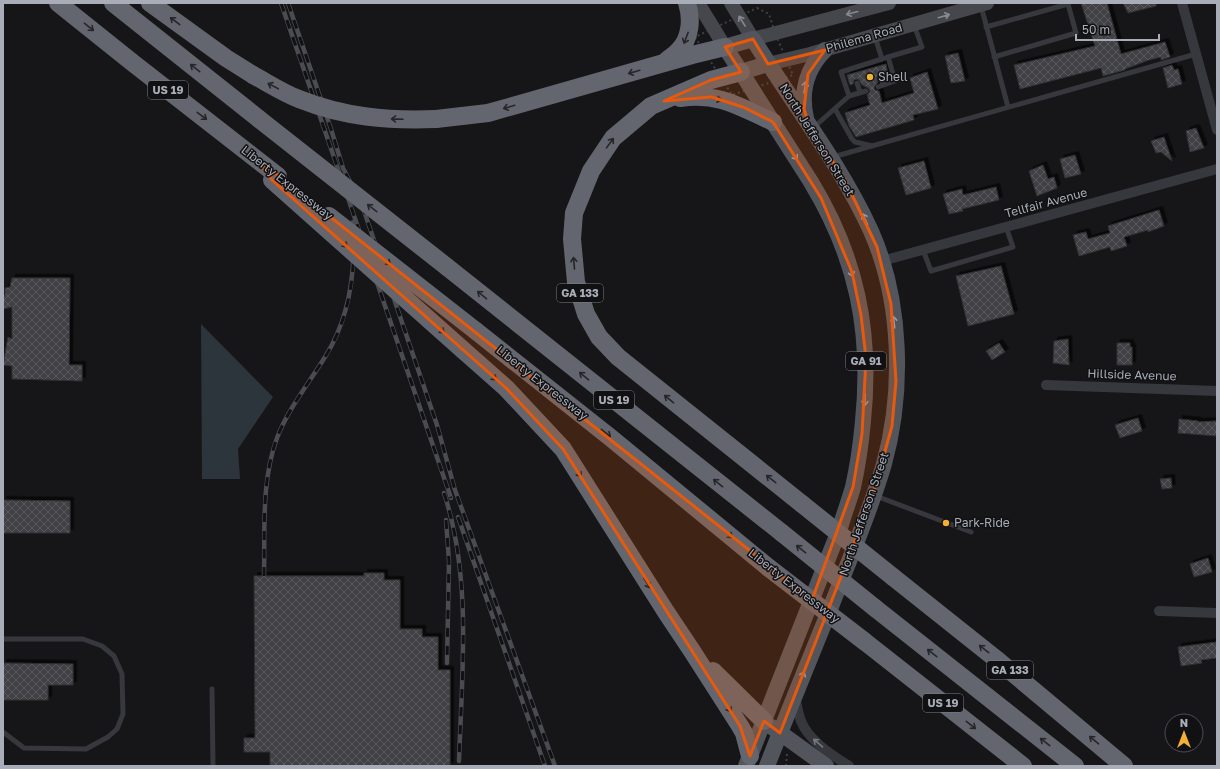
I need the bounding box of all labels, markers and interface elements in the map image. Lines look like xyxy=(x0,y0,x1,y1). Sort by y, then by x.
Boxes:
one-way arrow xyxy=(845,10,858,17)
one-way arrow xyxy=(937,12,950,19)
one-way arrow xyxy=(738,16,746,27)
scale bar xyxy=(1076,16,1159,42)
one-way arrow xyxy=(170,17,181,25)
street label: Philema Road xyxy=(824,19,904,56)
text: 50 m xyxy=(1082,22,1110,37)
one-way arrow xyxy=(83,23,94,32)
one-way arrow xyxy=(681,31,689,43)
one-way arrow xyxy=(190,64,201,73)
one-way arrow xyxy=(627,69,640,76)
place label: Shell xyxy=(878,69,908,84)
marker: Shell xyxy=(865,72,875,82)
road number: US 19 xyxy=(148,81,188,99)
one-way arrow xyxy=(267,81,279,89)
street label: North Jefferson Street xyxy=(777,81,858,199)
one-way arrow xyxy=(801,81,809,94)
one-way arrow xyxy=(709,95,722,103)
one-way arrow xyxy=(502,104,515,112)
one-way arrow xyxy=(196,112,207,121)
one-way arrow xyxy=(391,116,404,123)
one-way arrow xyxy=(606,137,614,148)
street label: Liberty Expressway xyxy=(238,142,336,223)
one-way arrow xyxy=(790,149,798,160)
street label: Tellfair Avenue xyxy=(1003,184,1089,221)
one-way arrow xyxy=(367,204,378,212)
one-way arrow xyxy=(861,214,868,226)
one-way arrow xyxy=(338,238,348,248)
one-way arrow xyxy=(381,256,392,265)
one-way arrow xyxy=(571,257,578,270)
one-way arrow xyxy=(848,265,855,278)
road number: GA 133 xyxy=(557,284,603,302)
one-way arrow xyxy=(477,291,488,299)
one-way arrow xyxy=(890,316,898,329)
one-way arrow xyxy=(435,325,445,334)
street label: Liberty Expressway xyxy=(493,342,591,423)
road number: GA 91 xyxy=(846,352,886,370)
street label: Hillside Avenue xyxy=(1087,365,1177,384)
one-way arrow xyxy=(487,371,498,380)
one-way arrow xyxy=(578,372,589,381)
road number: US 19 xyxy=(594,391,634,409)
one-way arrow xyxy=(861,393,869,406)
one-way arrow xyxy=(664,394,675,403)
one-way arrow xyxy=(600,429,611,438)
street label: North Jefferson Street xyxy=(835,450,892,578)
one-way arrow xyxy=(574,467,583,478)
one-way arrow xyxy=(766,475,777,484)
one-way arrow xyxy=(713,479,724,488)
place label: Park-Ride xyxy=(954,515,1010,530)
marker: Park-Ride xyxy=(941,518,951,528)
one-way arrow xyxy=(722,529,733,538)
one-way arrow xyxy=(795,544,806,553)
street label: Liberty Expressway xyxy=(745,545,843,626)
one-way arrow xyxy=(644,577,652,589)
one-way arrow xyxy=(978,644,989,653)
one-way arrow xyxy=(926,648,937,657)
road number: GA 133 xyxy=(987,661,1033,679)
one-way arrow xyxy=(799,672,806,684)
road number: US 19 xyxy=(923,694,963,712)
one-way arrow xyxy=(724,701,732,712)
north arrow xyxy=(1164,713,1204,753)
text: N xyxy=(1180,716,1188,729)
one-way arrow xyxy=(966,721,977,730)
one-way arrow xyxy=(1089,736,1100,745)
one-way arrow xyxy=(1039,737,1050,746)
one-way arrow xyxy=(813,738,823,747)

